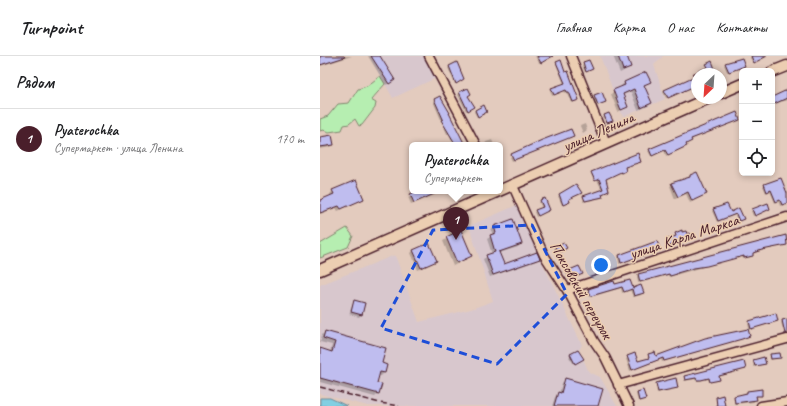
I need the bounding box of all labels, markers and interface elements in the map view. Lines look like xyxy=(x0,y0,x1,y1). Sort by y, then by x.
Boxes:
text: Turnpoint xyxy=(20,16,82,40)
text: Главная xyxy=(556,19,591,36)
text: Карта xyxy=(613,19,645,36)
text: О нас xyxy=(667,19,694,36)
text: Контакты xyxy=(716,19,767,36)
north arrow xyxy=(691,68,727,104)
map controls xyxy=(739,68,775,176)
button: + xyxy=(739,68,775,104)
text: Рядом xyxy=(16,72,54,93)
button: − xyxy=(739,104,775,140)
street label: улица Ленина xyxy=(559,107,639,157)
text: Pyaterochka xyxy=(54,121,118,140)
text: 1 xyxy=(26,131,32,147)
text: 170 m xyxy=(276,131,304,147)
text: Супермаркет · улица Ленина xyxy=(54,140,183,156)
button: locate xyxy=(739,140,775,176)
popup xyxy=(409,142,503,194)
text: Pyaterochka xyxy=(424,151,488,170)
text: Супермаркет xyxy=(424,170,482,186)
pin: 1 xyxy=(443,207,469,240)
street label: улица Карла Маркса xyxy=(626,210,742,264)
street label: Поксовский переулок xyxy=(545,238,618,345)
your location xyxy=(591,255,611,275)

